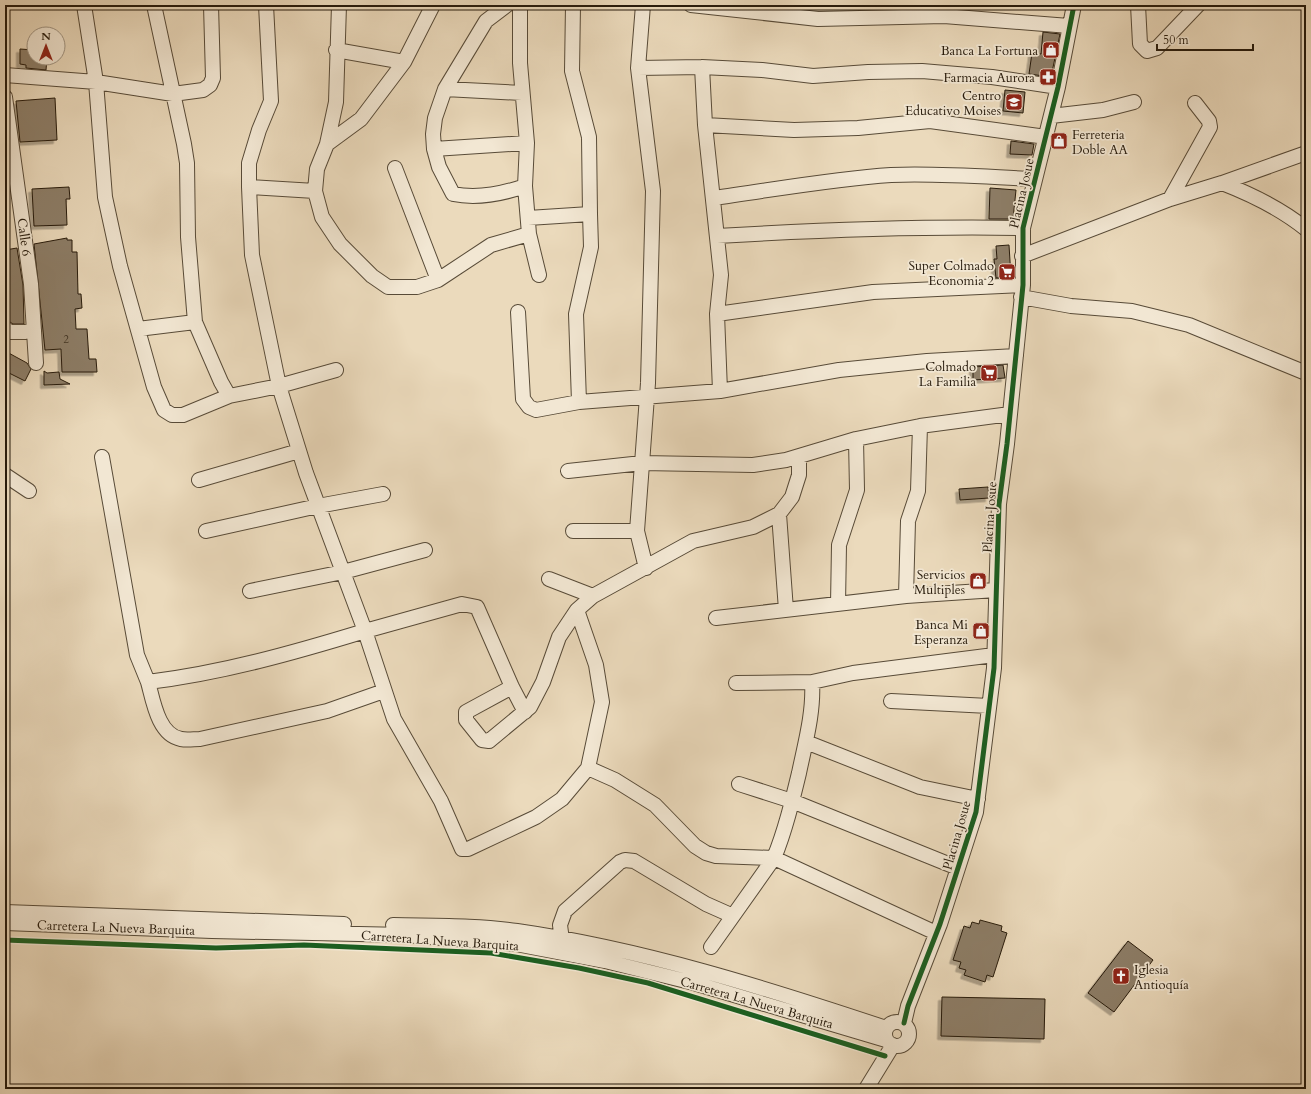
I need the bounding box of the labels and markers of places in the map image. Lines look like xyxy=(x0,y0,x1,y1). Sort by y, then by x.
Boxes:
shop icon: Banca La Fortuna xyxy=(1041,40,1061,60)
place label: Banca La Fortuna xyxy=(941,42,1038,60)
pharmacy icon: Farmacia Aurora xyxy=(1038,67,1058,87)
place label: Farmacia Aurora xyxy=(943,69,1035,87)
place label: Centro Educativo Moises xyxy=(905,87,1001,120)
school or university icon: Centro Educativo Moises xyxy=(1004,92,1024,112)
place label: Ferreteria Doble AA xyxy=(1072,126,1129,159)
shop icon: Ferreteria Doble AA xyxy=(1049,131,1069,151)
place label: Super Colmado Economia 2 xyxy=(908,257,994,290)
supermarket icon: Super Colmado Economia 2 xyxy=(997,262,1017,282)
place label: Colmado La Familia xyxy=(919,358,976,391)
supermarket icon: Colmado La Familia xyxy=(979,363,999,383)
place label: Servicios Multiples xyxy=(914,566,965,599)
shop icon: Servicios Multiples xyxy=(968,571,988,591)
place label: Banca Mi Esperanza xyxy=(914,616,968,649)
shop icon: Banca Mi Esperanza xyxy=(971,621,991,641)
place label: Iglesia Antioquía xyxy=(1134,961,1189,994)
church icon: Iglesia Antioquía xyxy=(1111,966,1131,986)

